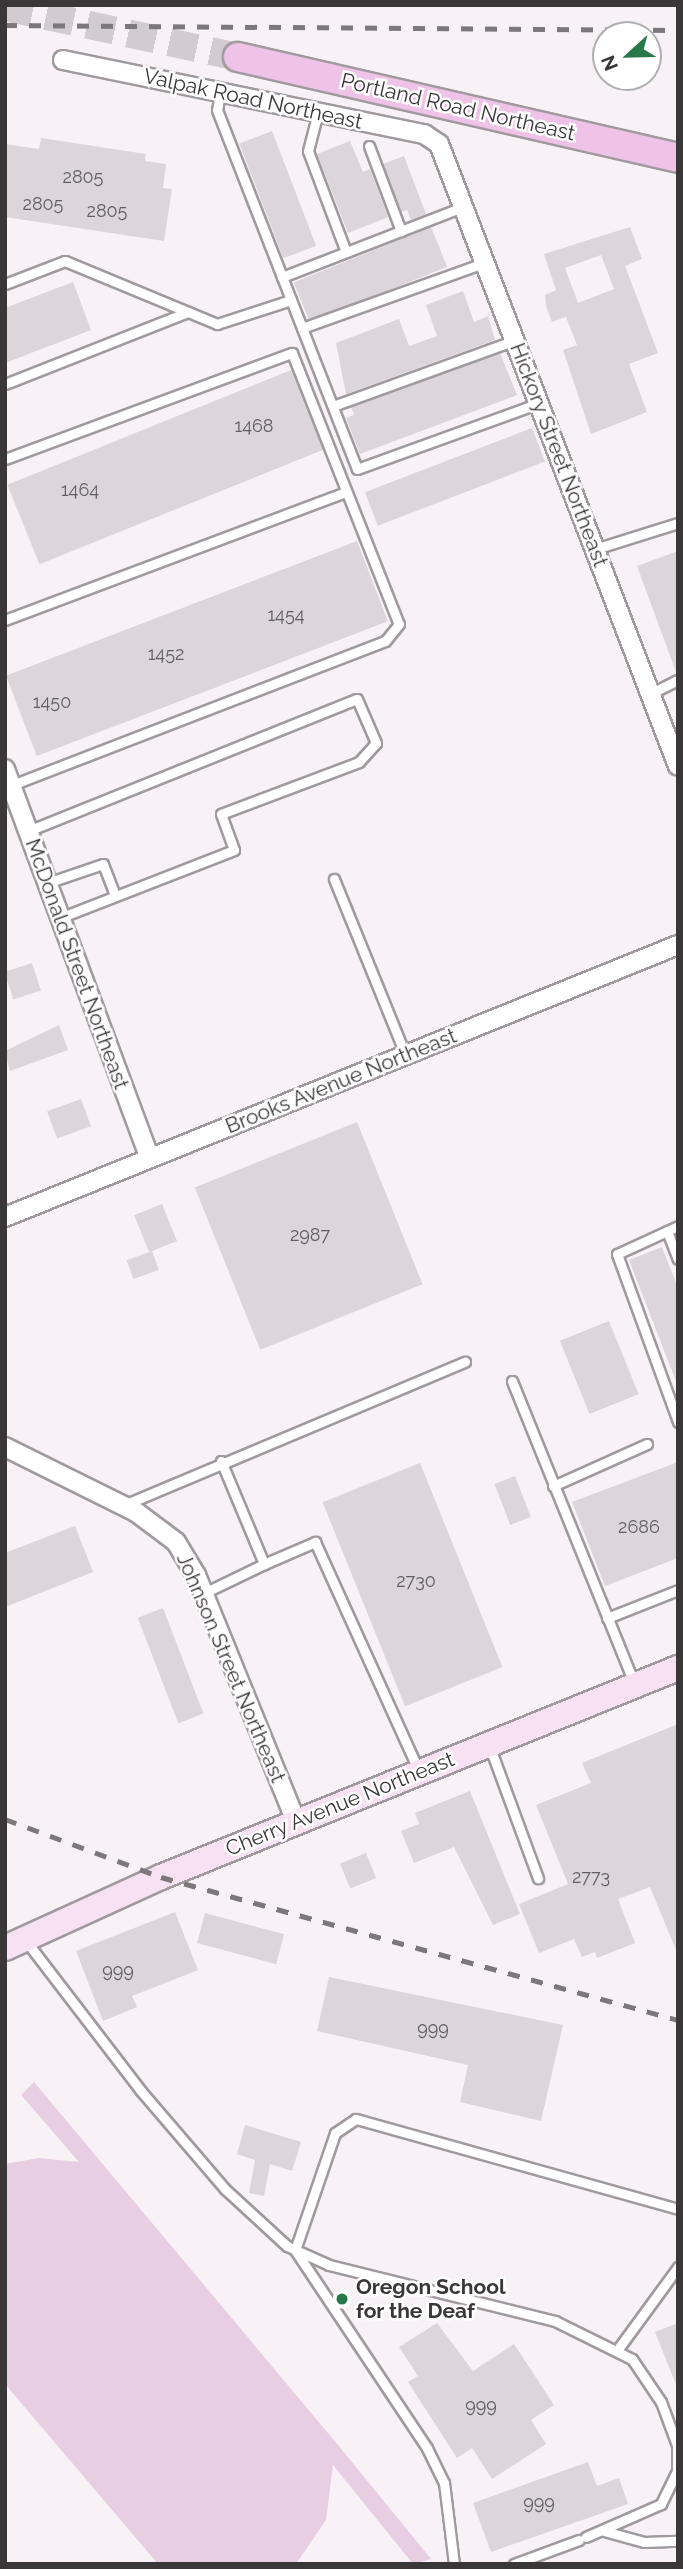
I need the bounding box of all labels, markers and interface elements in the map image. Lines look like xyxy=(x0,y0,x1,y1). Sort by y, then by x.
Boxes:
north arrow xyxy=(592,21,662,91)
text: N xyxy=(596,52,622,74)
street label: Valpak Road Northeast xyxy=(141,63,365,135)
street label: Portland Road Northeast xyxy=(339,68,577,146)
house number: 2805 xyxy=(63,166,103,188)
house number: 2805 xyxy=(23,193,63,215)
house number: 2805 xyxy=(87,200,127,222)
street label: Hickory Street Northeast xyxy=(505,339,613,571)
house number: 1468 xyxy=(234,415,274,437)
house number: 1464 xyxy=(61,479,99,501)
house number: 1454 xyxy=(267,604,305,626)
house number: 1452 xyxy=(148,643,184,665)
house number: 1450 xyxy=(33,691,71,713)
street label: McDonald Street Northeast xyxy=(20,835,134,1093)
street label: Brooks Avenue Northeast xyxy=(221,1023,461,1139)
house number: 2987 xyxy=(290,1224,330,1246)
house number: 2686 xyxy=(618,1516,660,1538)
street label: Johnson Street Northeast xyxy=(171,1549,291,1787)
house number: 2730 xyxy=(396,1570,436,1592)
street label: Cherry Avenue Northeast xyxy=(221,1746,459,1862)
house number: 2773 xyxy=(572,1866,610,1888)
house number: 999 xyxy=(102,1960,134,1982)
house number: 999 xyxy=(417,2018,449,2040)
place label: Oregon School for the Deaf xyxy=(356,2274,506,2324)
marker: Oregon School for the Deaf xyxy=(334,2291,350,2307)
house number: 999 xyxy=(465,2395,497,2417)
house number: 999 xyxy=(523,2492,555,2514)

